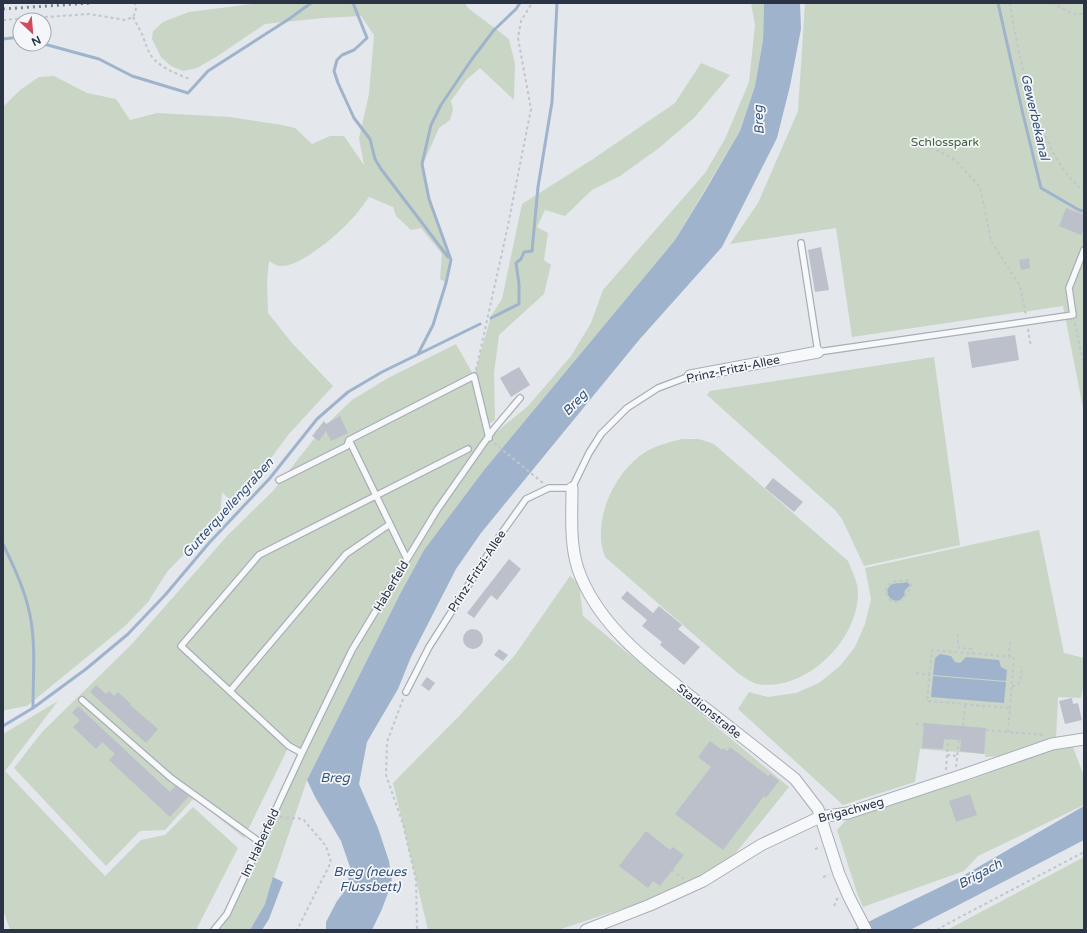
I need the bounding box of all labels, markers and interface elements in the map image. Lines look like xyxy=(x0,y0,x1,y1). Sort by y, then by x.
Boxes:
north arrow xyxy=(12,12,52,52)
text: N xyxy=(29,33,43,48)
water label: Gewerbekanal xyxy=(1017,72,1053,163)
water label: Breg xyxy=(750,104,768,135)
park label: Schlosspark xyxy=(911,135,980,149)
street label: Prinz-Fritzi-Allee xyxy=(685,352,781,386)
water label: Breg xyxy=(559,386,591,419)
water label: Gutterquellengraben xyxy=(179,454,278,561)
street label: Prinz-Fritzi-Allee xyxy=(445,527,509,615)
street label: Haberfeld xyxy=(370,558,412,614)
street label: Stadionstraße xyxy=(674,681,744,742)
water label: Breg xyxy=(320,770,350,786)
street label: Brigachweg xyxy=(817,795,885,825)
street label: Im Haberfeld xyxy=(238,807,282,879)
water label: Brigach xyxy=(955,855,1006,892)
water label: Breg (neues Flussbett) xyxy=(333,864,407,895)

